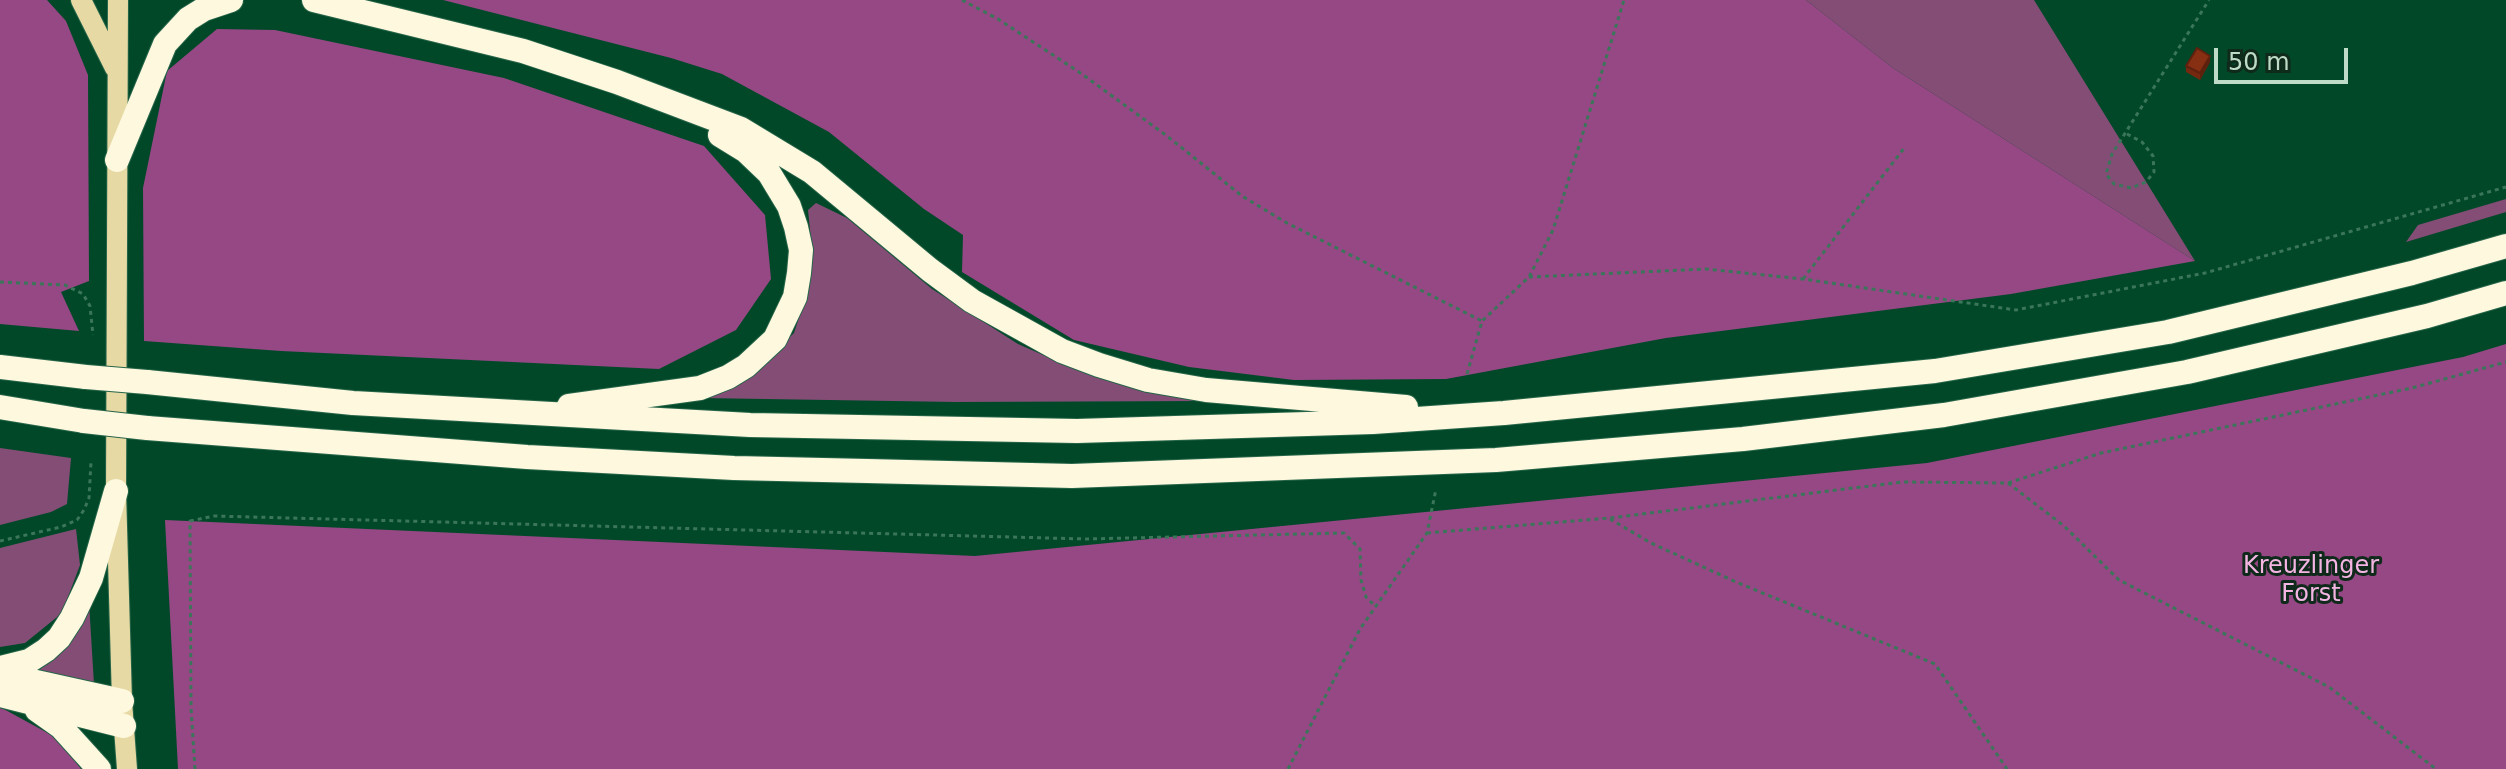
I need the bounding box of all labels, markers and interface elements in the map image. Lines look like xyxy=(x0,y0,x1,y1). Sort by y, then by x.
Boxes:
scale bar xyxy=(2218,32,2352,82)
text: 50 m xyxy=(2228,48,2290,76)
park label: Kreuzlinger Forst xyxy=(2243,553,2379,609)

